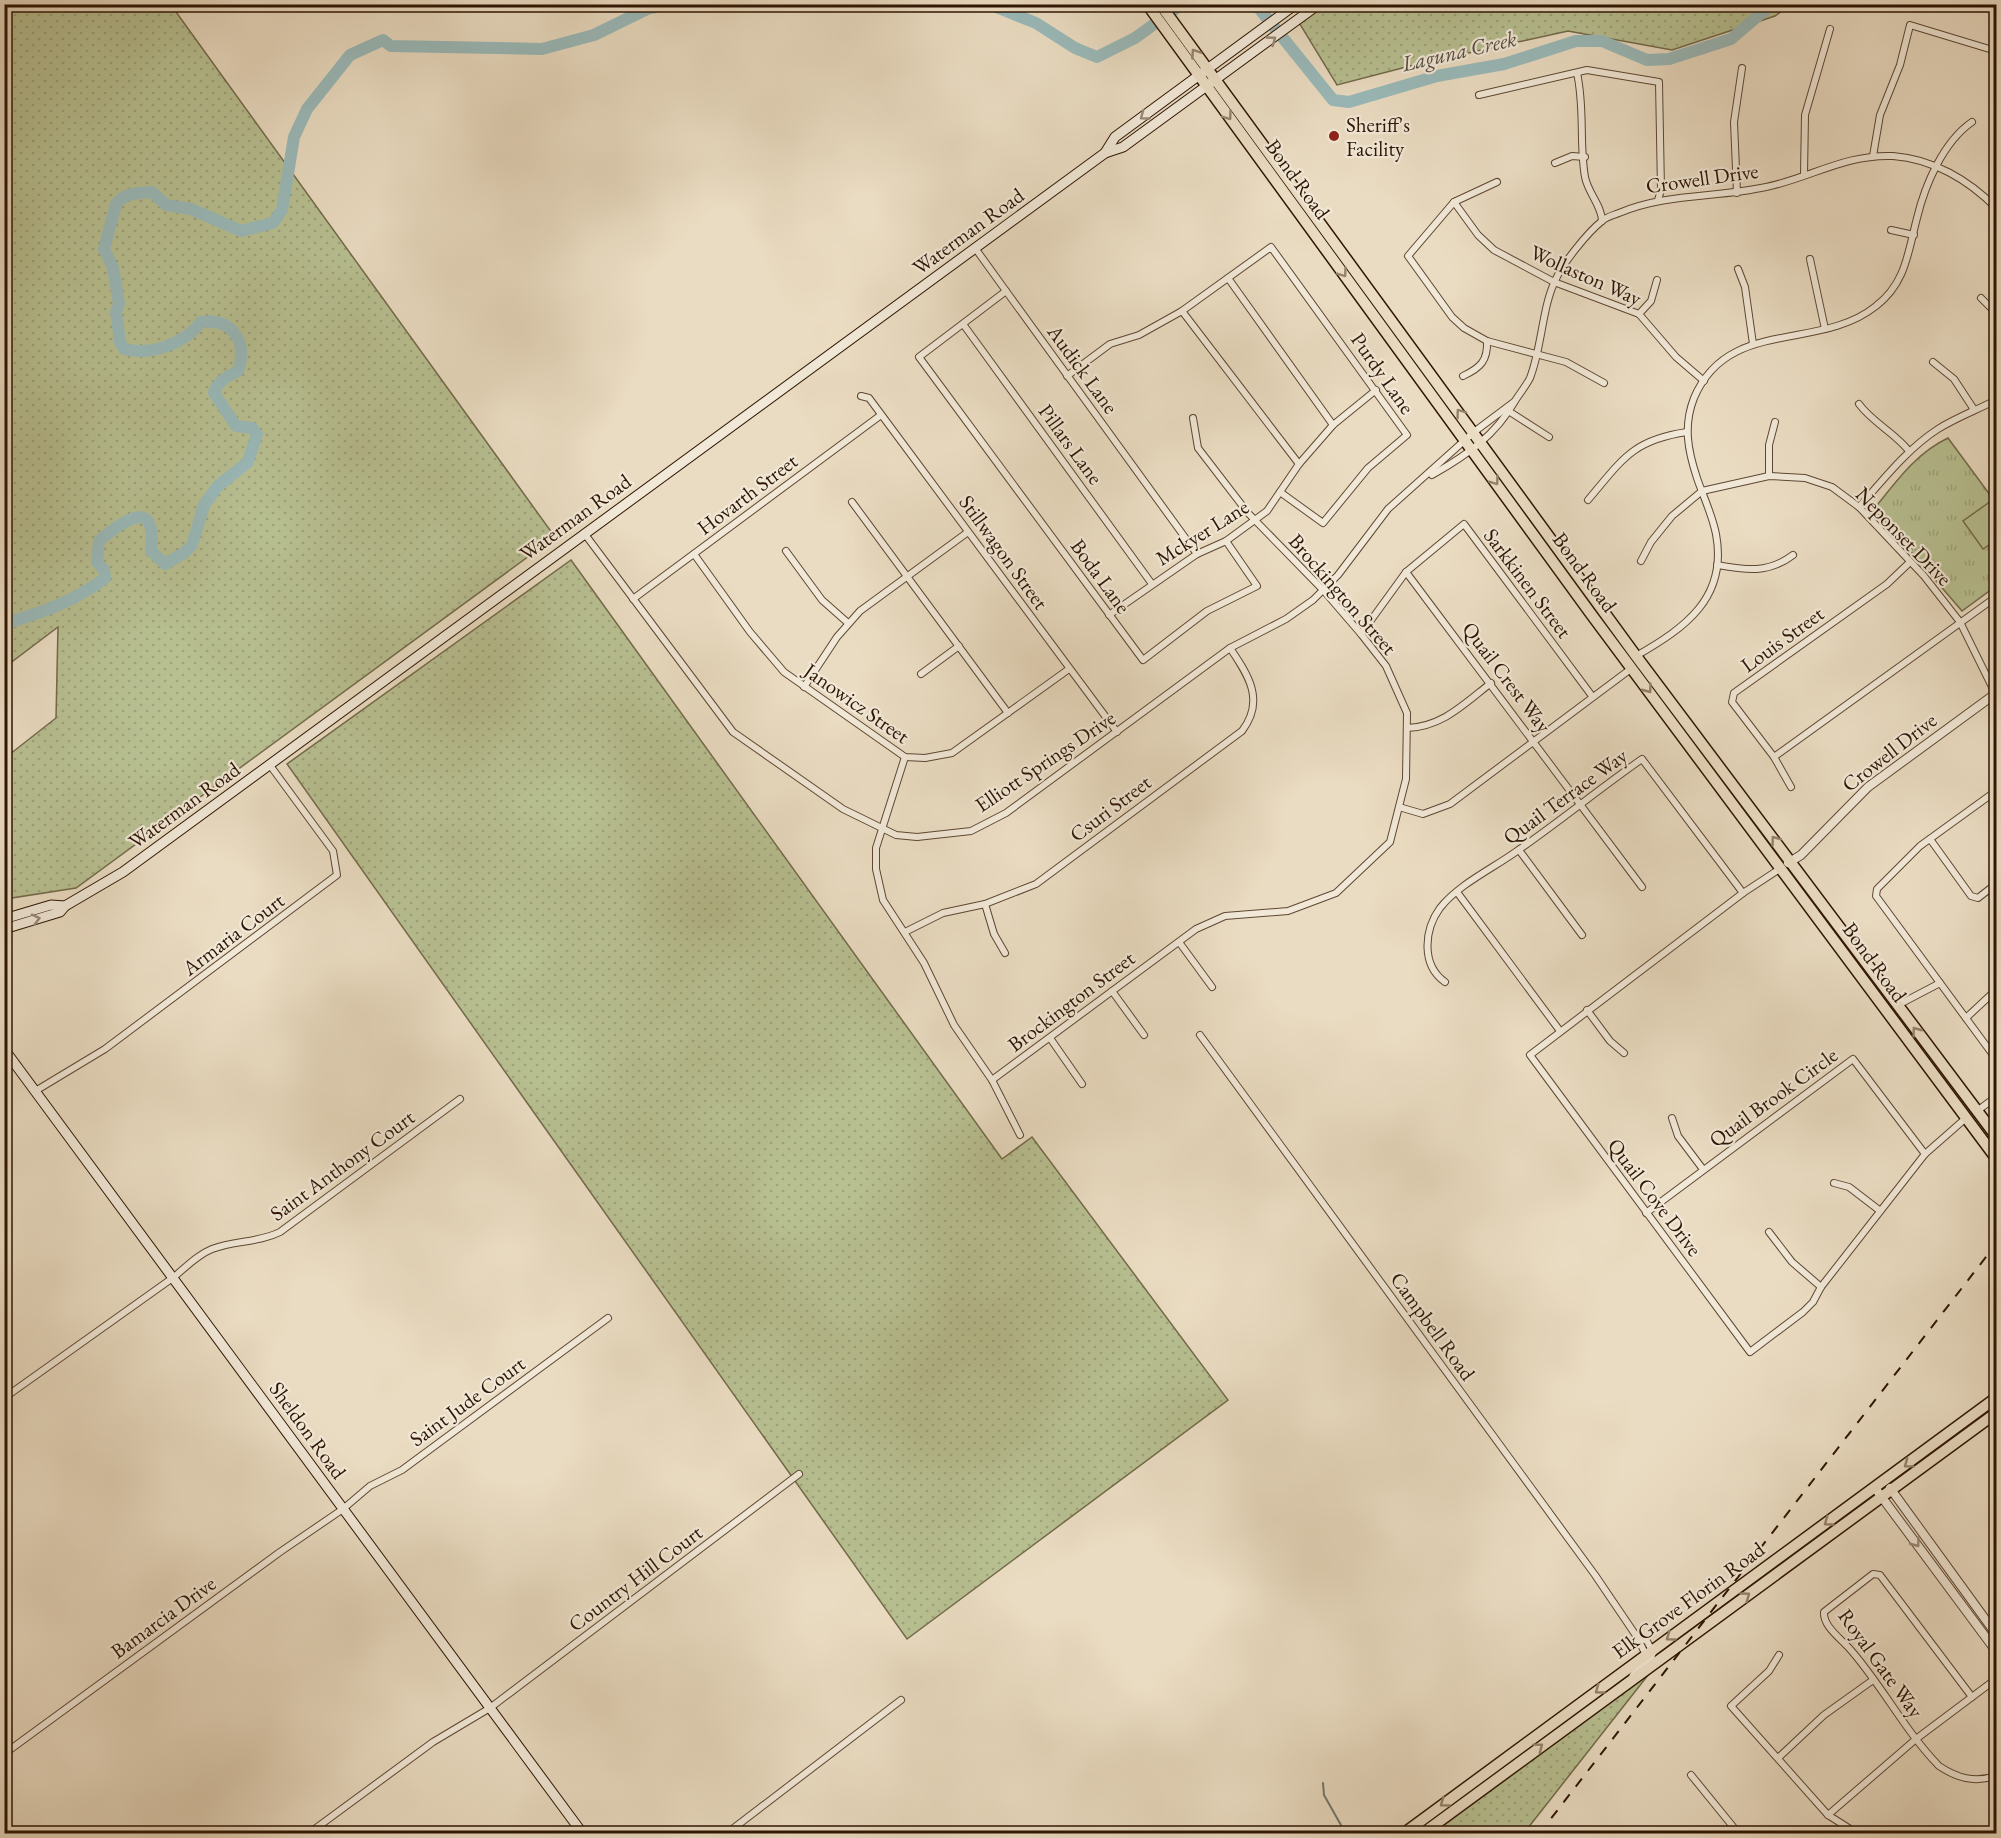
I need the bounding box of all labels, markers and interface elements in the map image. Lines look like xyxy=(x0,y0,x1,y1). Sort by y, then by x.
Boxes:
water label: Laguna Creek xyxy=(1398,24,1519,79)
one-way arrow xyxy=(1265,36,1276,47)
one-way arrow xyxy=(1191,49,1202,60)
one-way arrow xyxy=(1140,109,1151,120)
one-way arrow xyxy=(1220,109,1231,120)
place label: Sheriff's Facility xyxy=(1346,111,1410,162)
marker: Sheriff's Facility xyxy=(1327,129,1341,143)
street label: Bond Road xyxy=(1260,134,1336,225)
street label: Crowell Drive xyxy=(1644,157,1760,199)
street label: Waterman Road xyxy=(907,181,1029,281)
street label: Wollaston Way xyxy=(1526,238,1647,312)
one-way arrow xyxy=(1336,267,1347,278)
street label: Audick Lane xyxy=(1041,318,1124,419)
street label: Purdy Lane xyxy=(1345,327,1421,419)
street label: Pillars Lane xyxy=(1033,398,1109,490)
one-way arrow xyxy=(1456,409,1467,420)
street label: Hovarth Street xyxy=(691,447,803,541)
street label: Waterman Road xyxy=(514,467,636,567)
one-way arrow xyxy=(1488,475,1499,486)
street label: Neponset Drive xyxy=(1850,481,1958,591)
street label: Stillwagon Street xyxy=(953,489,1055,615)
street label: Mckyer Lane xyxy=(1150,493,1254,571)
street label: Sarkkinen Street xyxy=(1478,523,1578,644)
street label: Bond Road xyxy=(1547,527,1623,618)
street label: Brockington Street xyxy=(1283,528,1403,660)
street label: Boda Lane xyxy=(1065,533,1137,619)
street label: Louis Street xyxy=(1735,600,1829,678)
street label: Quail Crest Way xyxy=(1456,616,1558,739)
street label: Janowicz Street xyxy=(797,656,915,749)
one-way arrow xyxy=(1641,683,1652,694)
street label: Elliott Springs Drive xyxy=(970,704,1120,818)
street label: Crowell Drive xyxy=(1836,707,1942,797)
street label: Quail Terrace Way xyxy=(1497,741,1634,851)
street label: Waterman Road xyxy=(123,755,245,855)
street label: Csuri Street xyxy=(1064,768,1156,847)
one-way arrow xyxy=(1771,836,1782,847)
street label: Armaria Court xyxy=(176,887,290,982)
one-way arrow xyxy=(31,914,41,927)
street label: Bond Road xyxy=(1837,917,1913,1008)
street label: Brockington Street xyxy=(1002,944,1140,1057)
one-way arrow xyxy=(1913,1026,1924,1037)
street label: Quail Brook Circle xyxy=(1703,1041,1843,1154)
street label: Saint Anthony Court xyxy=(264,1103,420,1227)
street label: Quail Cove Drive xyxy=(1601,1133,1708,1262)
street label: Campbell Road xyxy=(1385,1266,1482,1386)
street label: Saint Jude Court xyxy=(404,1350,530,1452)
street label: Sheldon Road xyxy=(264,1376,353,1484)
one-way arrow xyxy=(1903,1457,1914,1468)
one-way arrow xyxy=(1823,1515,1834,1526)
street label: Country Hill Court xyxy=(563,1519,708,1637)
street label: Elk Grove Florin Road xyxy=(1606,1535,1770,1664)
one-way arrow xyxy=(1909,1537,1920,1548)
street label: Bamarcia Drive xyxy=(105,1570,221,1664)
one-way arrow xyxy=(1739,1593,1750,1604)
street label: Royal Gate Way xyxy=(1832,1603,1930,1724)
one-way arrow xyxy=(1666,1630,1677,1641)
one-way arrow xyxy=(1594,1682,1605,1693)
one-way arrow xyxy=(1533,1744,1544,1755)
one-way arrow xyxy=(1440,1796,1451,1807)

